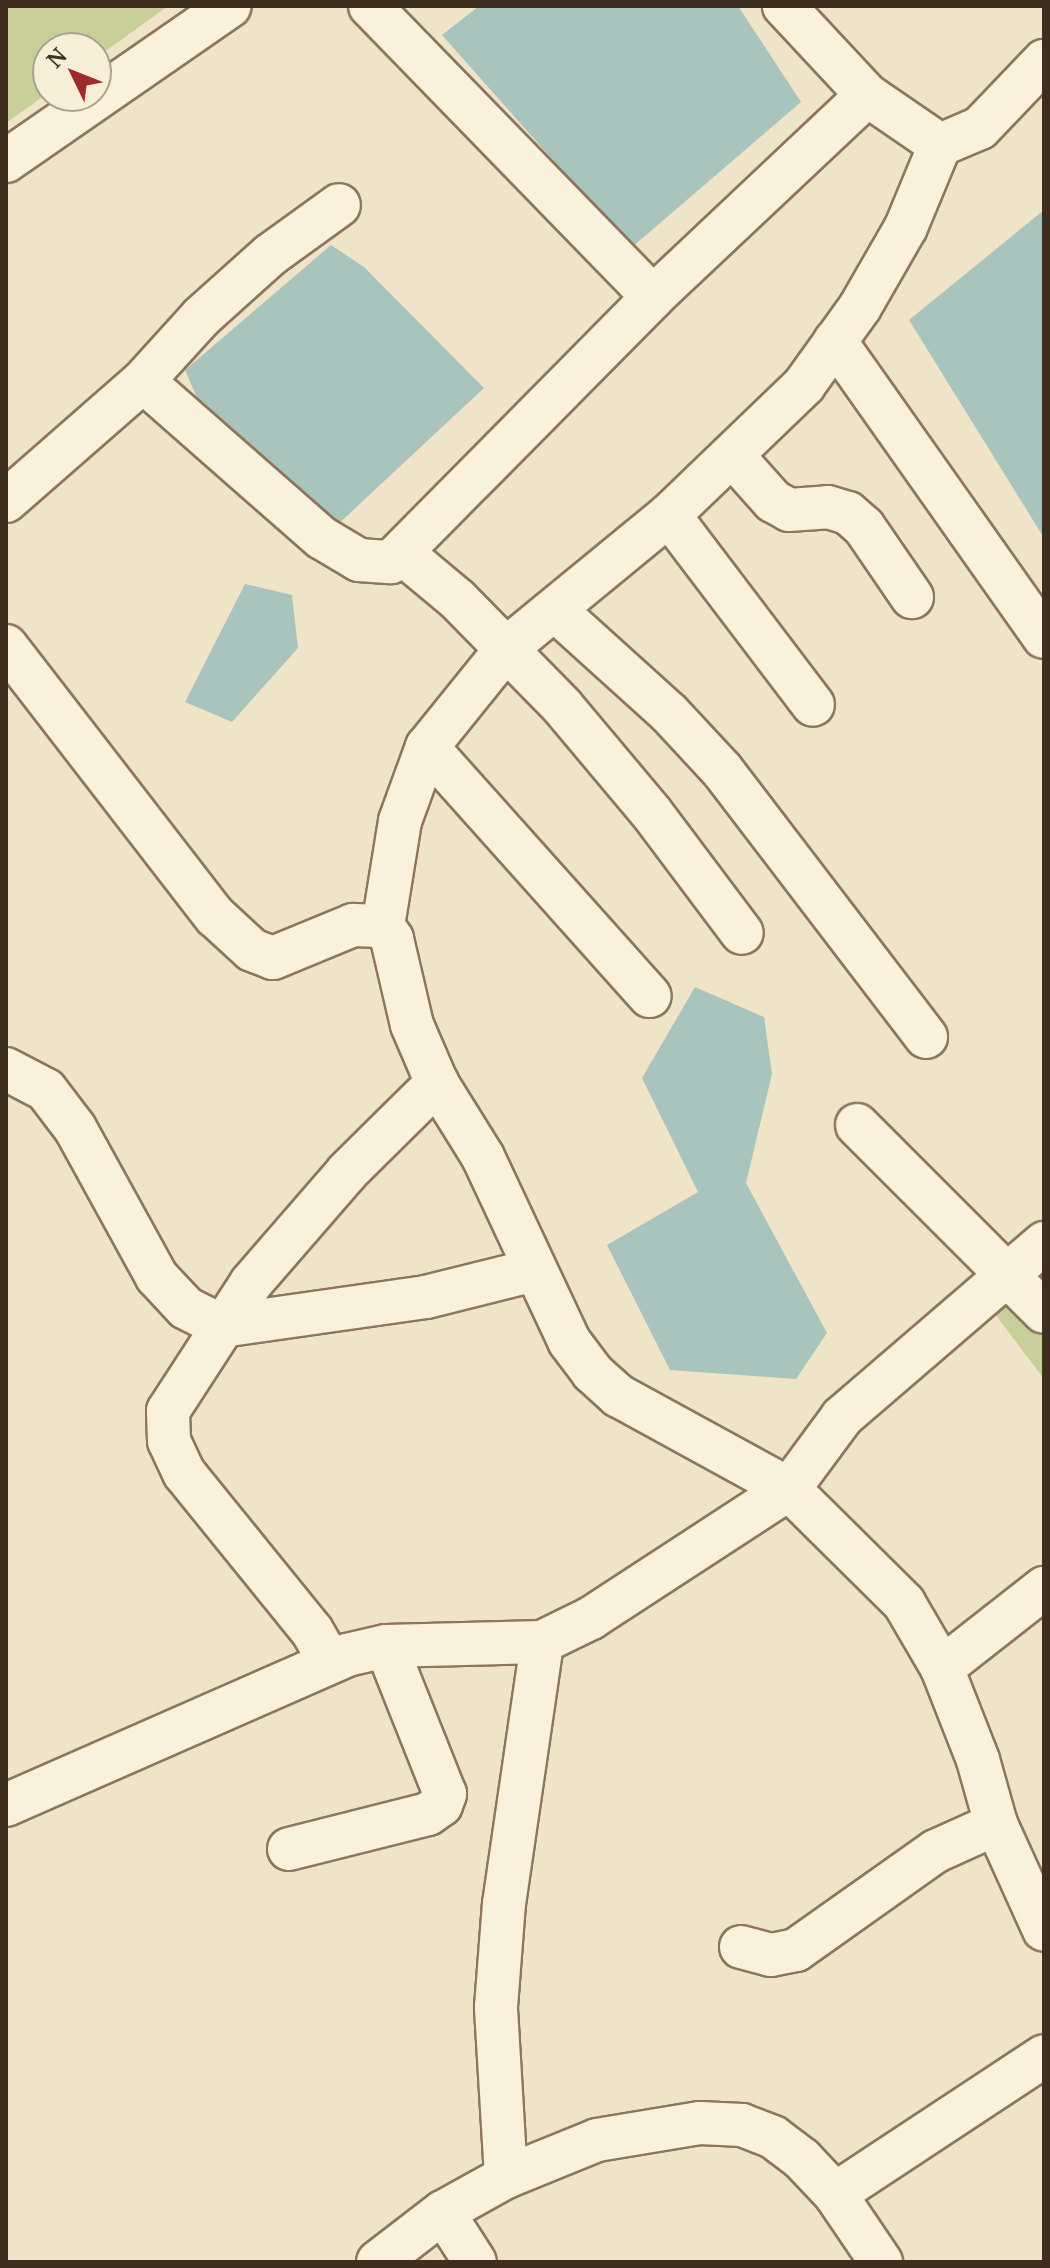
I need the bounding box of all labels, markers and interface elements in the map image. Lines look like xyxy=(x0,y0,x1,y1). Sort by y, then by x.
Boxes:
north arrow xyxy=(32,32,112,112)
text: N xyxy=(39,40,73,74)

